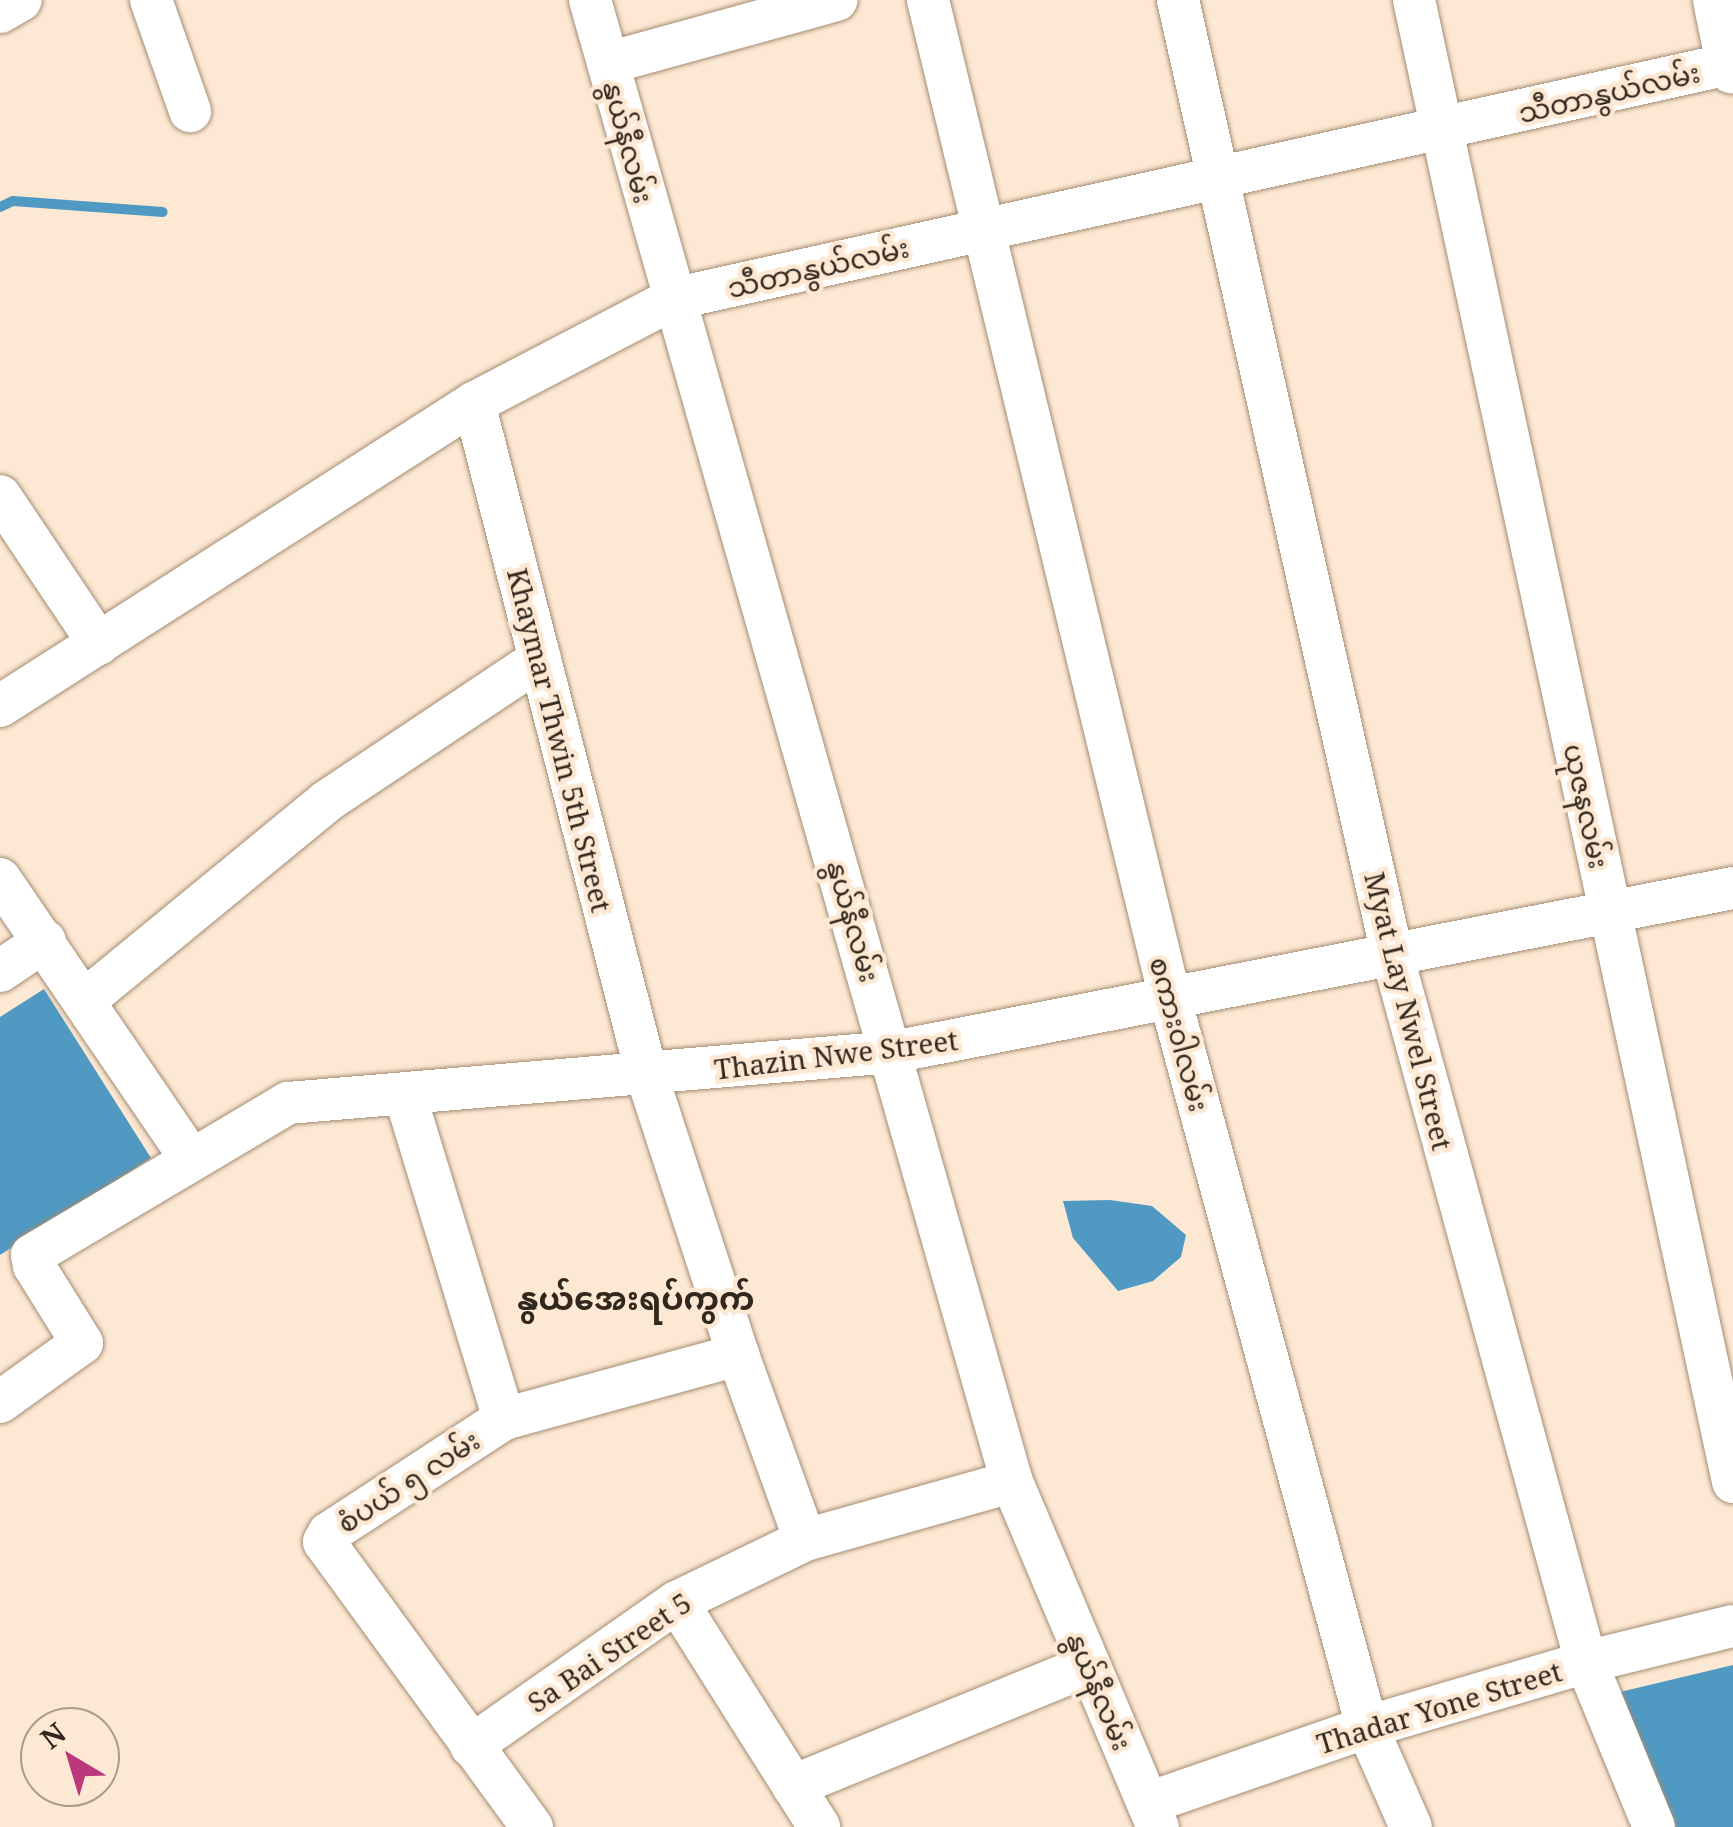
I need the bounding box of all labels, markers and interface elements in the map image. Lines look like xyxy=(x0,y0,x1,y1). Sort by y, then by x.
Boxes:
street label: သီတာနွယ်လမ်း xyxy=(1515,55,1703,129)
street label: နွယ်နီလမ်း xyxy=(597,77,661,207)
street label: သီတာနွယ်လမ်း xyxy=(724,230,912,304)
street label: Khaymar Thwin 5th Street xyxy=(501,565,619,915)
street label: ယုဇနလမ်း xyxy=(1557,741,1617,871)
street label: နွယ်နီလမ်း xyxy=(821,856,887,986)
street label: Myat Lay Nwel Street xyxy=(1358,869,1460,1153)
street label: စကား၀ါလမ်း xyxy=(1143,953,1217,1115)
street label: Thazin Nwe Street xyxy=(712,1022,960,1086)
district label: နွယ်အေးရပ်ကွက် xyxy=(517,1279,755,1317)
street label: စံပယ် ၅ လမ်း xyxy=(331,1423,485,1539)
street label: Sa Bai Street 5 xyxy=(521,1585,697,1719)
street label: နွယ်နီလမ်း xyxy=(1060,1627,1140,1755)
street label: Thadar Yone Street xyxy=(1313,1654,1565,1760)
north arrow xyxy=(20,1707,120,1807)
text: N xyxy=(32,1713,73,1757)

